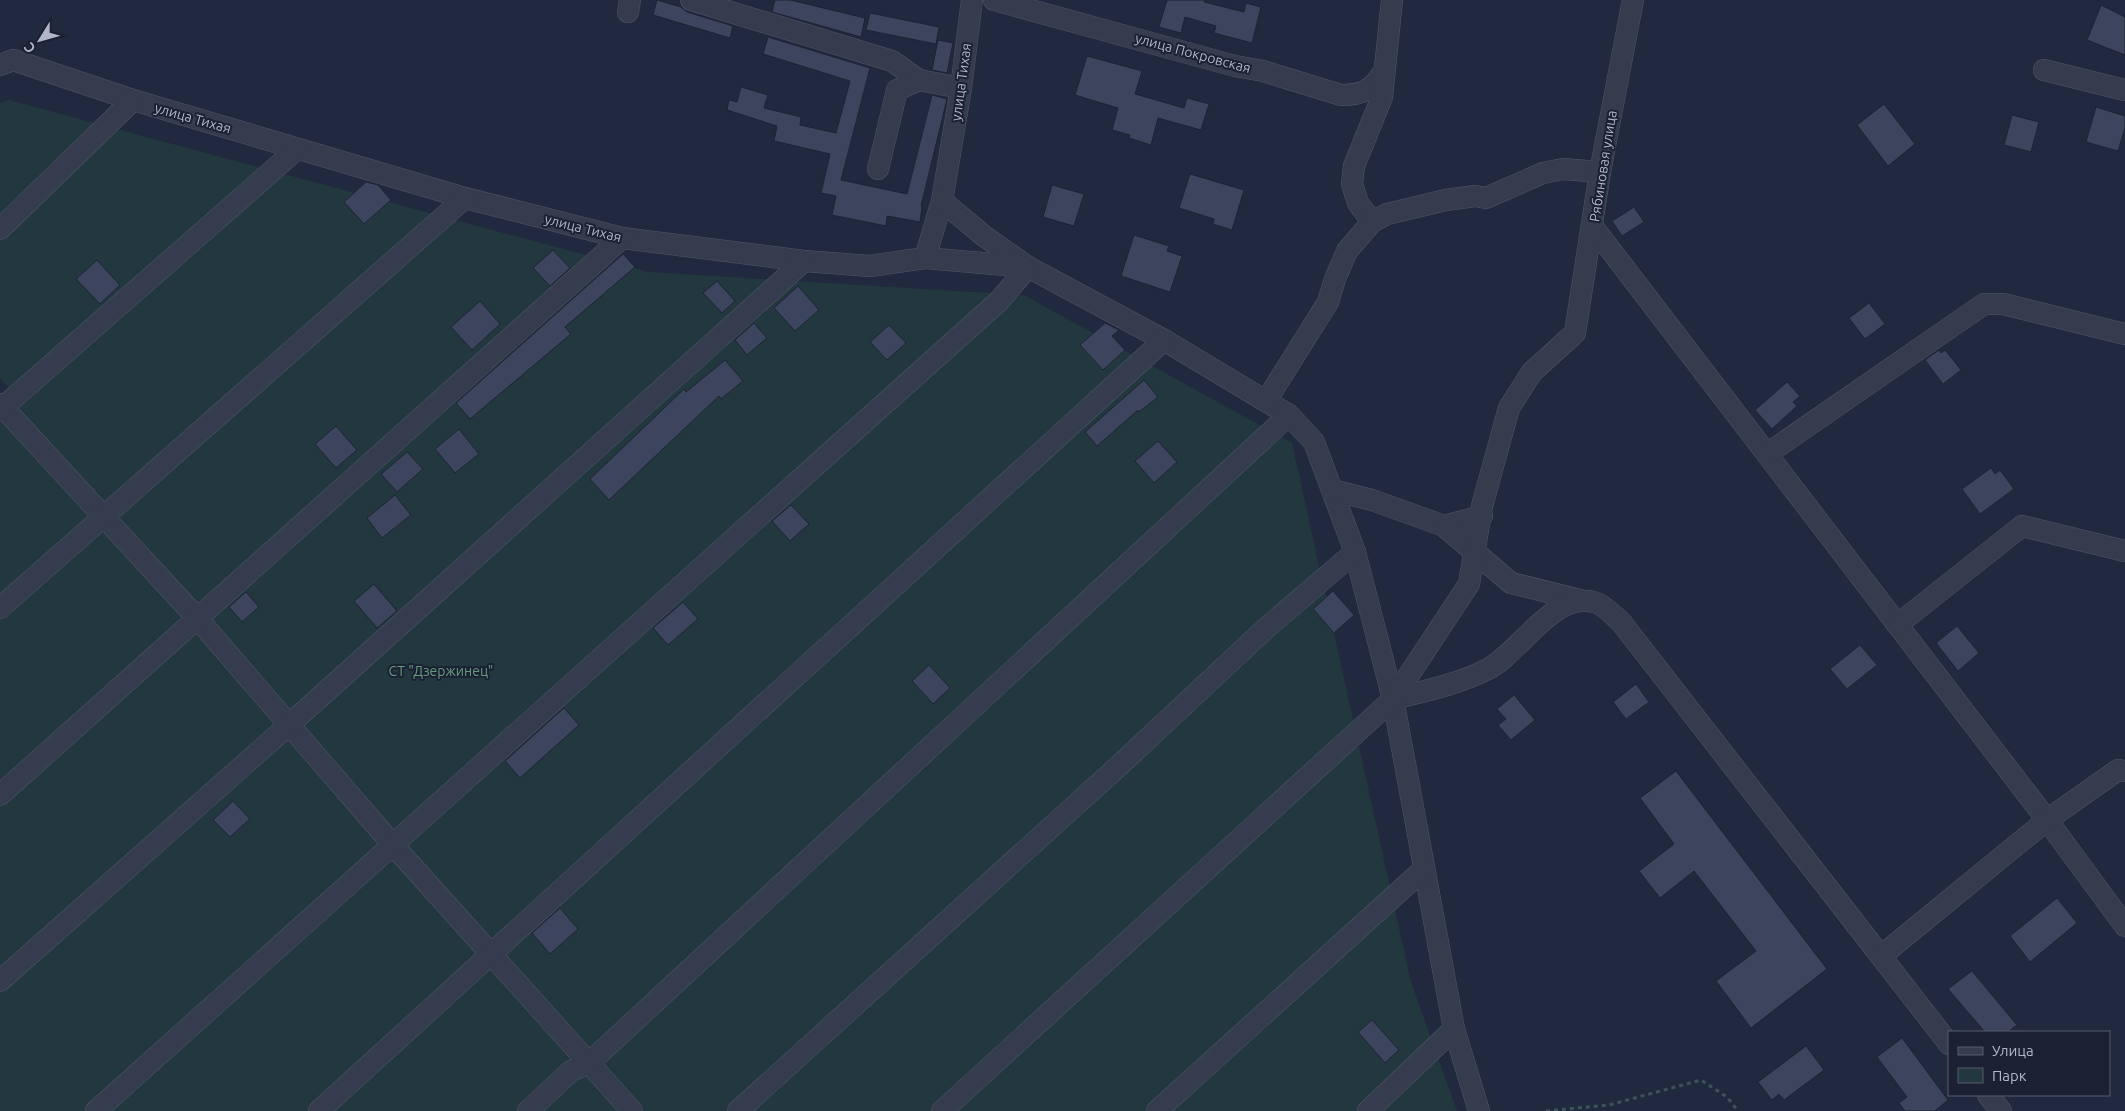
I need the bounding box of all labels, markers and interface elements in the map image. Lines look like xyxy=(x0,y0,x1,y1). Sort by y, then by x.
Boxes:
north arrow xyxy=(15,15,65,65)
street label: улица Покровская xyxy=(1133,30,1253,76)
text: С xyxy=(21,39,39,56)
street label: улица Тихая xyxy=(948,42,974,122)
street label: улица Тихая xyxy=(153,99,233,137)
street label: Рябиновая улица xyxy=(1586,109,1620,223)
street label: улица Тихая xyxy=(543,211,623,245)
park label: СТ "Дзержинец" xyxy=(389,663,493,679)
legend xyxy=(1948,1031,2110,1096)
text: Улица xyxy=(1992,1042,2034,1059)
text: Парк xyxy=(1992,1067,2027,1084)

